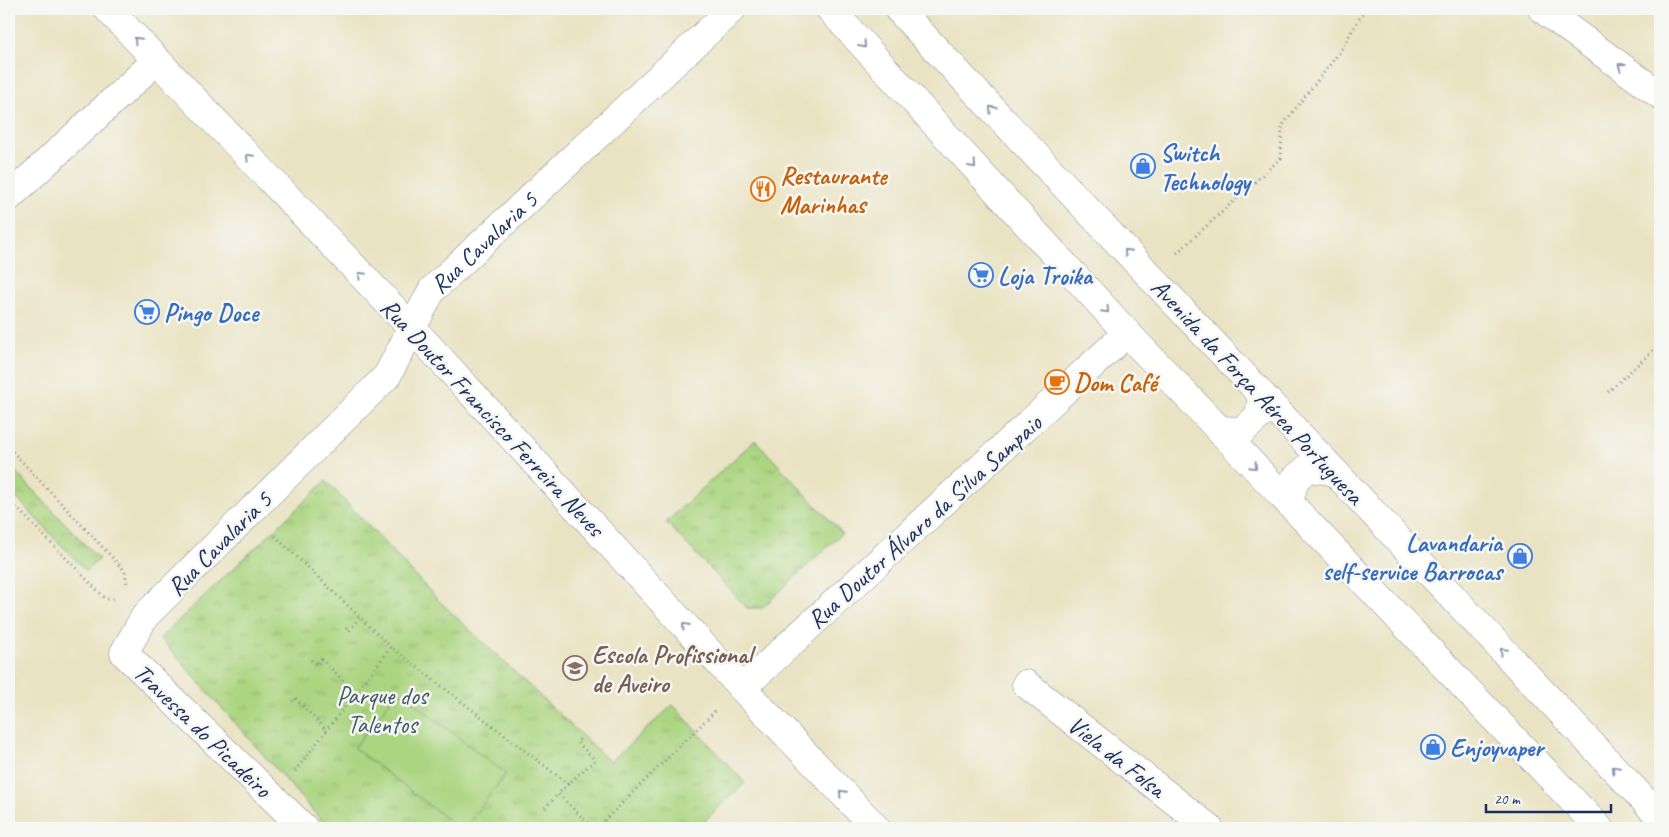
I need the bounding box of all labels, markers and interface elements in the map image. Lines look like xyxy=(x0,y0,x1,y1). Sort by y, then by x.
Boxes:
one-way arrow xyxy=(134,36,143,45)
one-way arrow xyxy=(857,39,866,48)
one-way arrow xyxy=(1617,63,1627,72)
one-way arrow xyxy=(989,105,998,114)
place label: Switch Technology xyxy=(1160,137,1252,198)
shop icon: Switch Technology xyxy=(1130,153,1156,179)
one-way arrow xyxy=(246,154,255,163)
one-way arrow xyxy=(967,159,976,168)
place label: Restaurante Marinhas xyxy=(780,160,888,221)
restaurant icon: Restaurante Marinhas xyxy=(750,176,776,202)
street label: Rua Cavalaria 5 xyxy=(424,183,546,301)
one-way arrow xyxy=(1124,249,1133,258)
place label: Loja Troika xyxy=(998,260,1094,292)
supermarket icon: Loja Troika xyxy=(968,262,994,288)
one-way arrow xyxy=(358,272,367,281)
street label: Avenida da Força Aérea Portuguesa xyxy=(1144,272,1372,513)
street label: Rua Doutor Francisco Ferreira Neves xyxy=(373,292,613,545)
place label: Pingo Doce xyxy=(164,297,261,329)
supermarket icon: Pingo Doce xyxy=(134,299,160,325)
one-way arrow xyxy=(1100,305,1109,314)
place label: Dom Café xyxy=(1074,367,1160,399)
cafe icon: Dom Café xyxy=(1044,369,1070,395)
street label: Rua Doutor Álvaro da Silva Sampaio xyxy=(801,407,1050,636)
one-way arrow xyxy=(1248,461,1257,470)
street label: Rua Cavalaria 5 xyxy=(161,483,280,603)
place label: Lavandaria self-service Barrocas xyxy=(1322,527,1504,588)
shop icon: Lavandaria self-service Barrocas xyxy=(1507,543,1533,569)
one-way arrow xyxy=(682,622,691,631)
place label: Escola Profissional de Aveiro xyxy=(592,639,757,700)
one-way arrow xyxy=(1500,647,1509,656)
school or university icon: Escola Profissional de Aveiro xyxy=(562,655,588,681)
street label: Travessa do Picadeiro xyxy=(126,657,279,806)
park label: Parque dos Talentos xyxy=(337,680,430,741)
street label: Viela da Folsa xyxy=(1061,709,1174,807)
place label: Enjoyvaper xyxy=(1450,732,1546,764)
shop icon: Enjoyvaper xyxy=(1420,734,1446,760)
one-way arrow xyxy=(1612,765,1621,774)
scale bar xyxy=(1486,782,1612,814)
one-way arrow xyxy=(839,790,848,799)
text: 20 m xyxy=(1494,790,1521,809)

